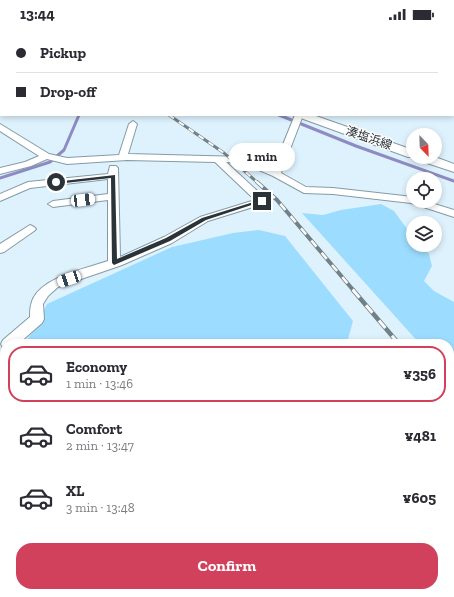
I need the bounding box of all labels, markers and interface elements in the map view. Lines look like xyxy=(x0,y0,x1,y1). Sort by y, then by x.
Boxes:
text: 13:44 xyxy=(20,5,55,23)
text: Pickup xyxy=(40,44,86,62)
text: Drop-off xyxy=(40,83,96,101)
street label: 湊塩浜線 xyxy=(344,124,394,152)
north arrow xyxy=(406,128,442,164)
map controls xyxy=(406,128,442,252)
callout: 1 min xyxy=(229,143,295,171)
text: 1 min xyxy=(247,149,277,164)
button: locate xyxy=(406,172,442,208)
route start xyxy=(47,173,65,191)
route end xyxy=(253,192,271,210)
car xyxy=(70,193,96,207)
button: layers xyxy=(406,216,442,252)
car xyxy=(56,269,82,289)
icon: car xyxy=(18,356,54,392)
text: Economy xyxy=(66,358,127,376)
text: ¥356 xyxy=(403,365,436,383)
text: 1 min · 13:46 xyxy=(66,376,133,391)
icon: car xyxy=(18,418,54,454)
text: Comfort xyxy=(66,420,122,438)
text: ¥481 xyxy=(404,427,436,445)
text: 2 min · 13:47 xyxy=(66,438,134,453)
icon: car xyxy=(18,480,54,516)
text: XL xyxy=(66,482,84,500)
text: ¥605 xyxy=(403,489,436,507)
text: 3 min · 13:48 xyxy=(66,500,135,515)
button: Confirm xyxy=(16,543,438,589)

